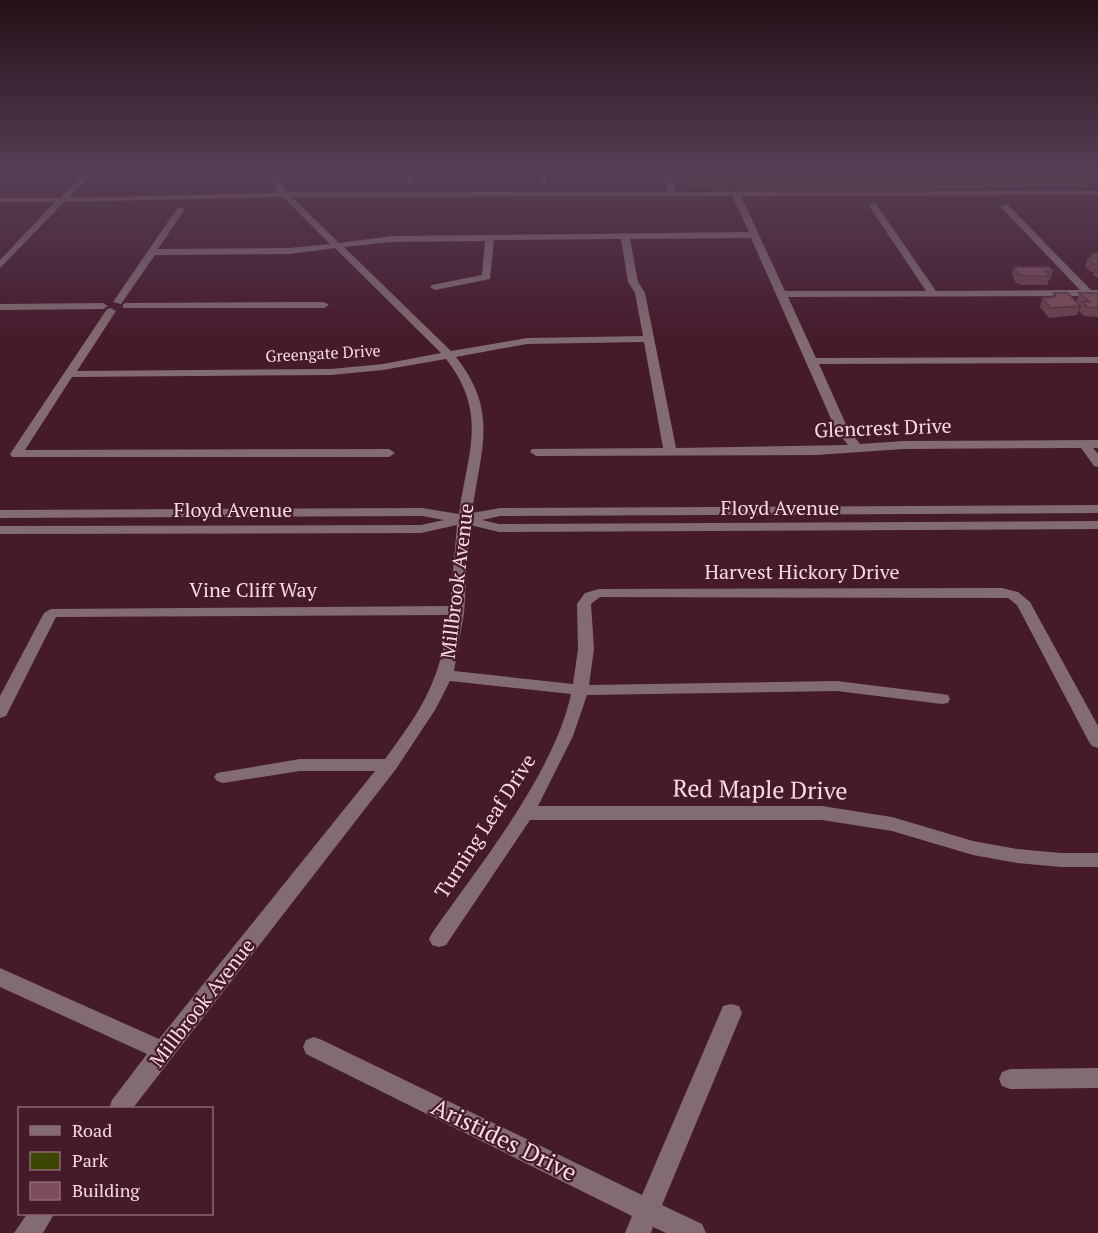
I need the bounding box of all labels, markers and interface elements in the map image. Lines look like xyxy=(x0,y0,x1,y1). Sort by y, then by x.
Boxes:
street label: Greengate Drive xyxy=(265,339,381,367)
street label: Glencrest Drive xyxy=(814,412,952,443)
street label: Floyd Avenue xyxy=(721,494,839,521)
street label: Floyd Avenue xyxy=(174,496,292,523)
street label: Millbrook Avenue xyxy=(434,502,479,660)
street label: Harvest Hickory Drive xyxy=(704,558,900,585)
street label: Vine Cliff Way xyxy=(189,576,318,603)
street label: Turning Leaf Drive xyxy=(428,748,541,903)
street label: Red Maple Drive xyxy=(672,771,848,807)
street label: Millbrook Avenue xyxy=(143,933,260,1073)
street label: Aristides Drive xyxy=(426,1090,583,1188)
legend xyxy=(18,1107,213,1215)
text: Road xyxy=(72,1118,112,1142)
text: Park xyxy=(72,1148,109,1172)
text: Building xyxy=(72,1178,140,1202)

